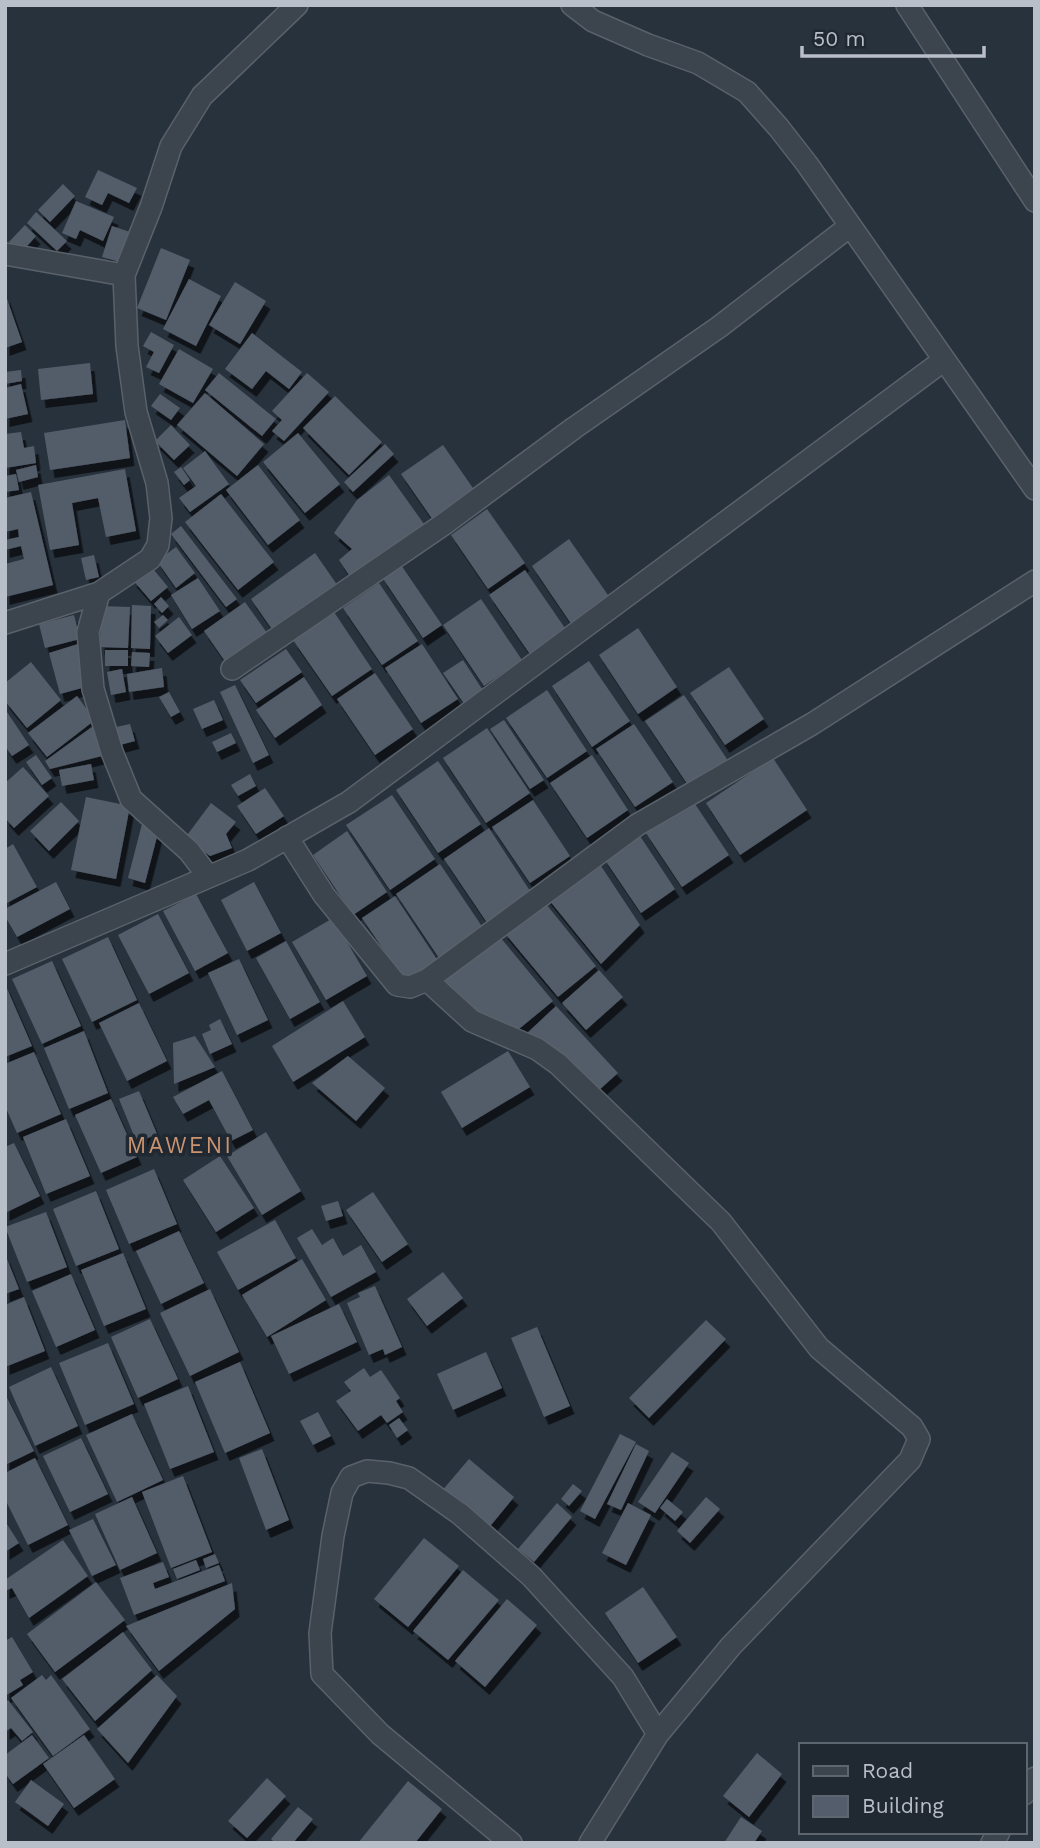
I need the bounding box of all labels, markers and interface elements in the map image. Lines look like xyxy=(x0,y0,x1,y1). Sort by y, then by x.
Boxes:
scale bar xyxy=(802,14,984,58)
text: 50 m xyxy=(813,26,865,51)
district label: MAWENI xyxy=(127,1132,233,1159)
legend xyxy=(799,1743,1026,1834)
text: Road xyxy=(862,1758,913,1783)
text: Building xyxy=(862,1793,944,1818)

